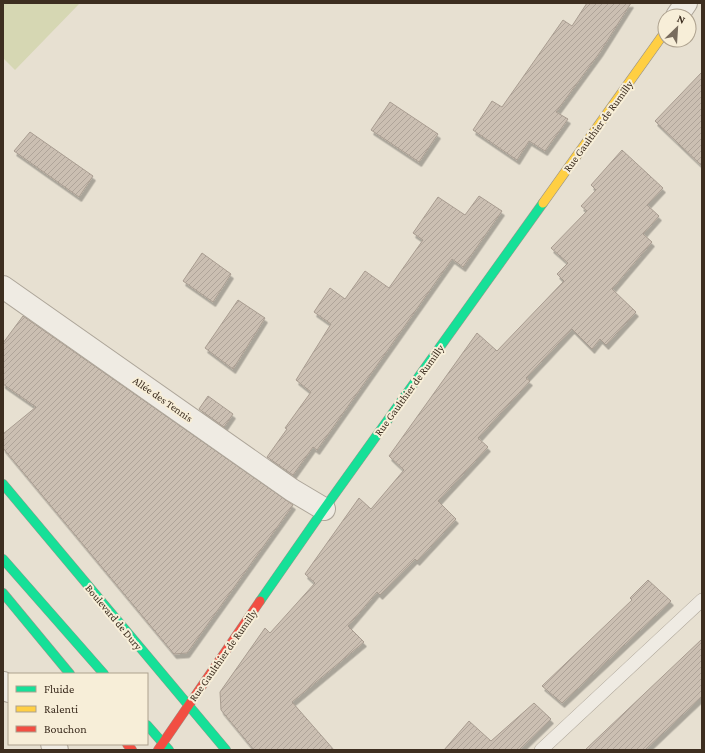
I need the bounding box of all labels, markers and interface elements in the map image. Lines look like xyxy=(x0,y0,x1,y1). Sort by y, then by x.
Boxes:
north arrow xyxy=(657,8,697,48)
text: N xyxy=(675,12,688,26)
street label: Rue Gaulthier de Rumilly xyxy=(561,77,636,175)
street label: Rue Gaulthier de Rumilly xyxy=(372,341,447,439)
street label: Allée des Tennis xyxy=(131,374,195,424)
street label: Boulevard de Dury xyxy=(82,582,145,653)
street label: Rue Gaulthier de Rumilly xyxy=(187,606,261,704)
legend xyxy=(8,673,148,745)
text: Fluide xyxy=(44,682,74,696)
text: Ralenti xyxy=(44,702,78,716)
text: Bouchon xyxy=(44,722,87,736)

